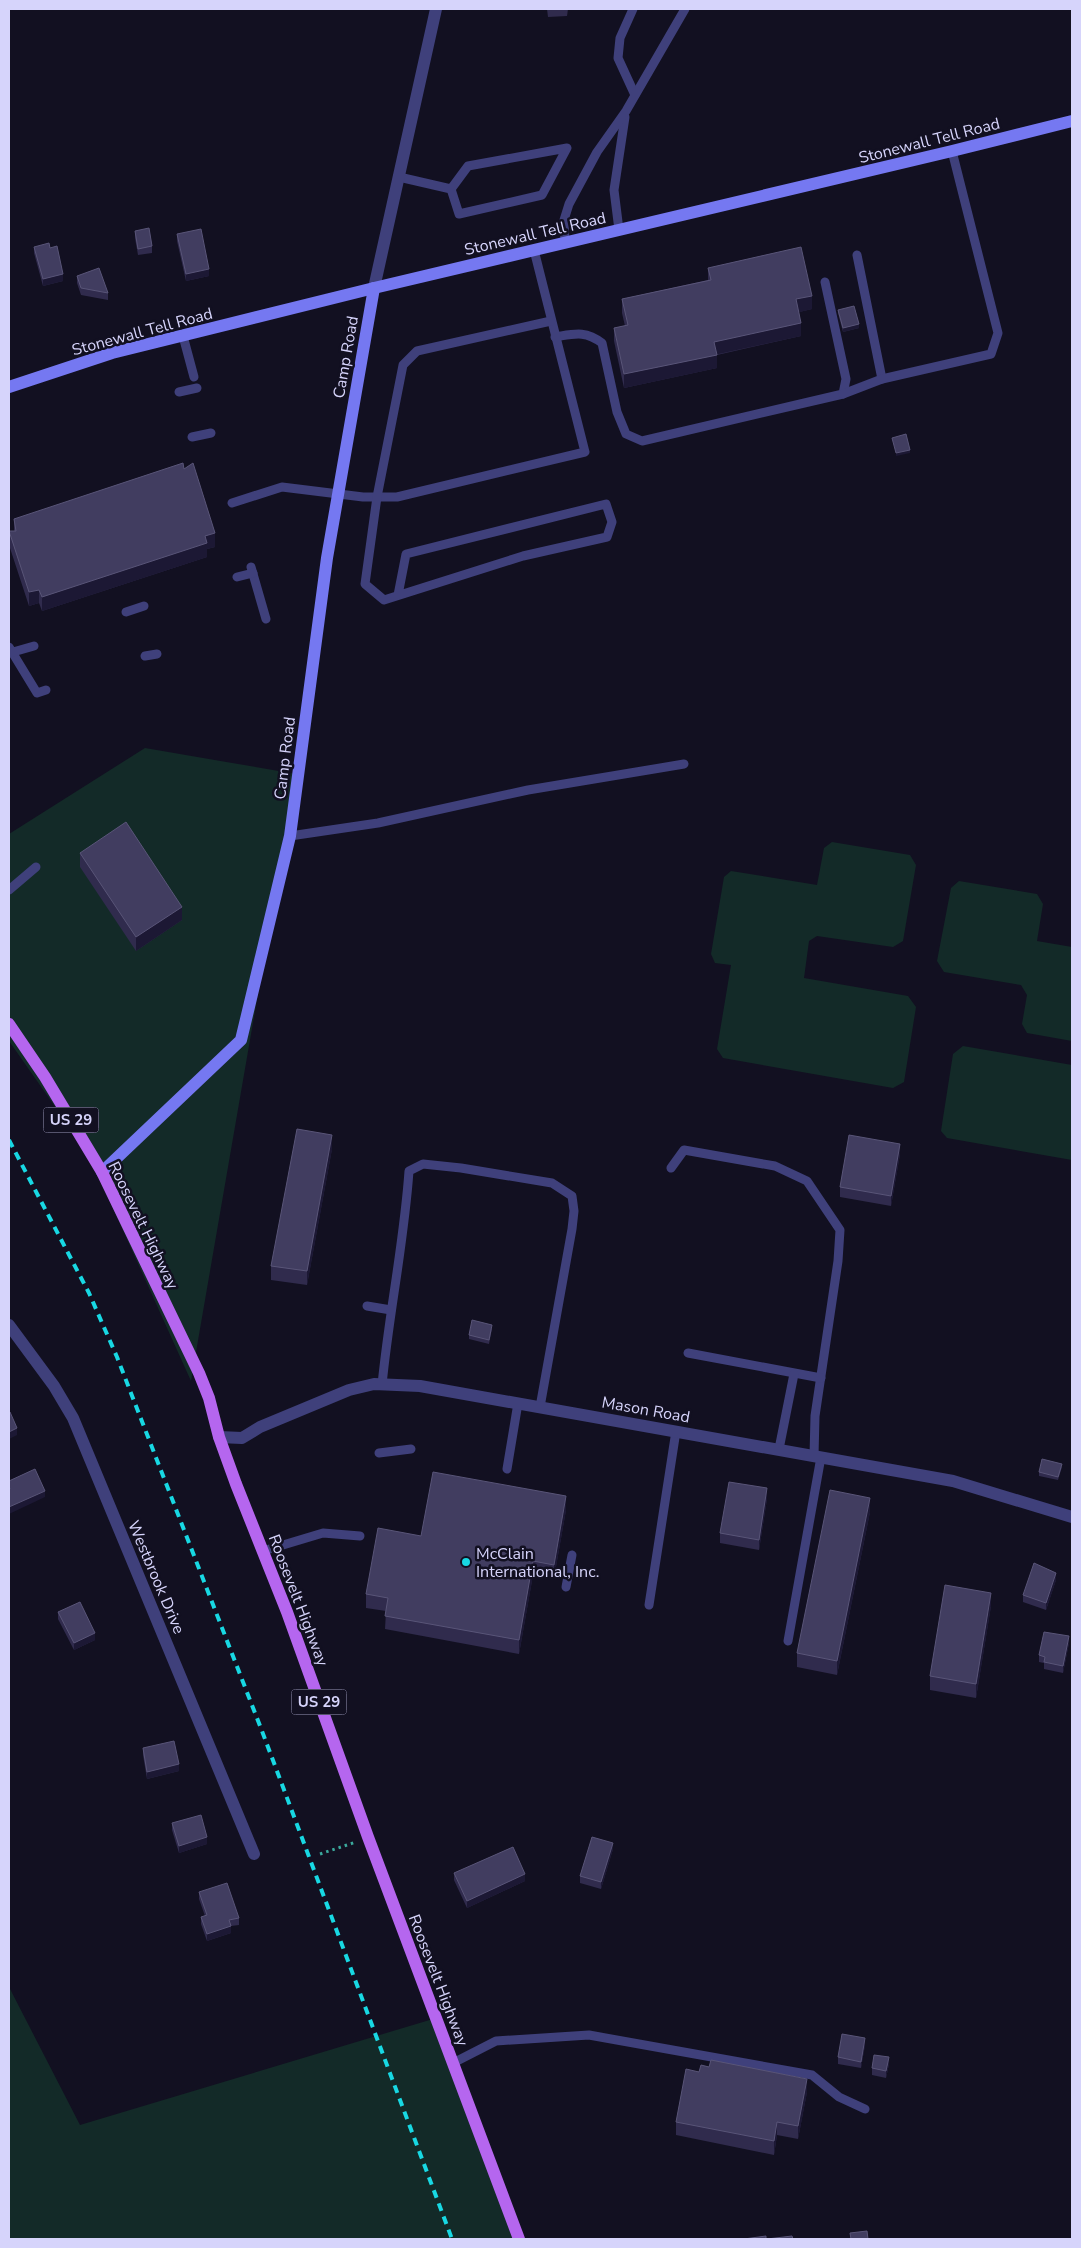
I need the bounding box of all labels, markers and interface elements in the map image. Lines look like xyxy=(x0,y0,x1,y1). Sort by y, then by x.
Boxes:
street label: Stonewall Tell Road xyxy=(856,113,1002,169)
street label: Stonewall Tell Road xyxy=(462,207,608,261)
street label: Stonewall Tell Road xyxy=(69,303,215,361)
street label: Camp Road xyxy=(328,314,364,400)
street label: Camp Road xyxy=(269,715,301,801)
road number: US 29 xyxy=(44,1108,98,1132)
street label: Roosevelt Highway xyxy=(103,1158,184,1294)
street label: Mason Road xyxy=(600,1391,692,1429)
street label: Westbrook Drive xyxy=(122,1517,190,1637)
street label: Roosevelt Highway xyxy=(263,1531,334,1670)
place label: McClain International, Inc. xyxy=(476,1543,599,1583)
marker: McClain International, Inc. xyxy=(460,1556,472,1568)
road number: US 29 xyxy=(292,1690,346,1714)
street label: Roosevelt Highway xyxy=(403,1911,474,2050)

